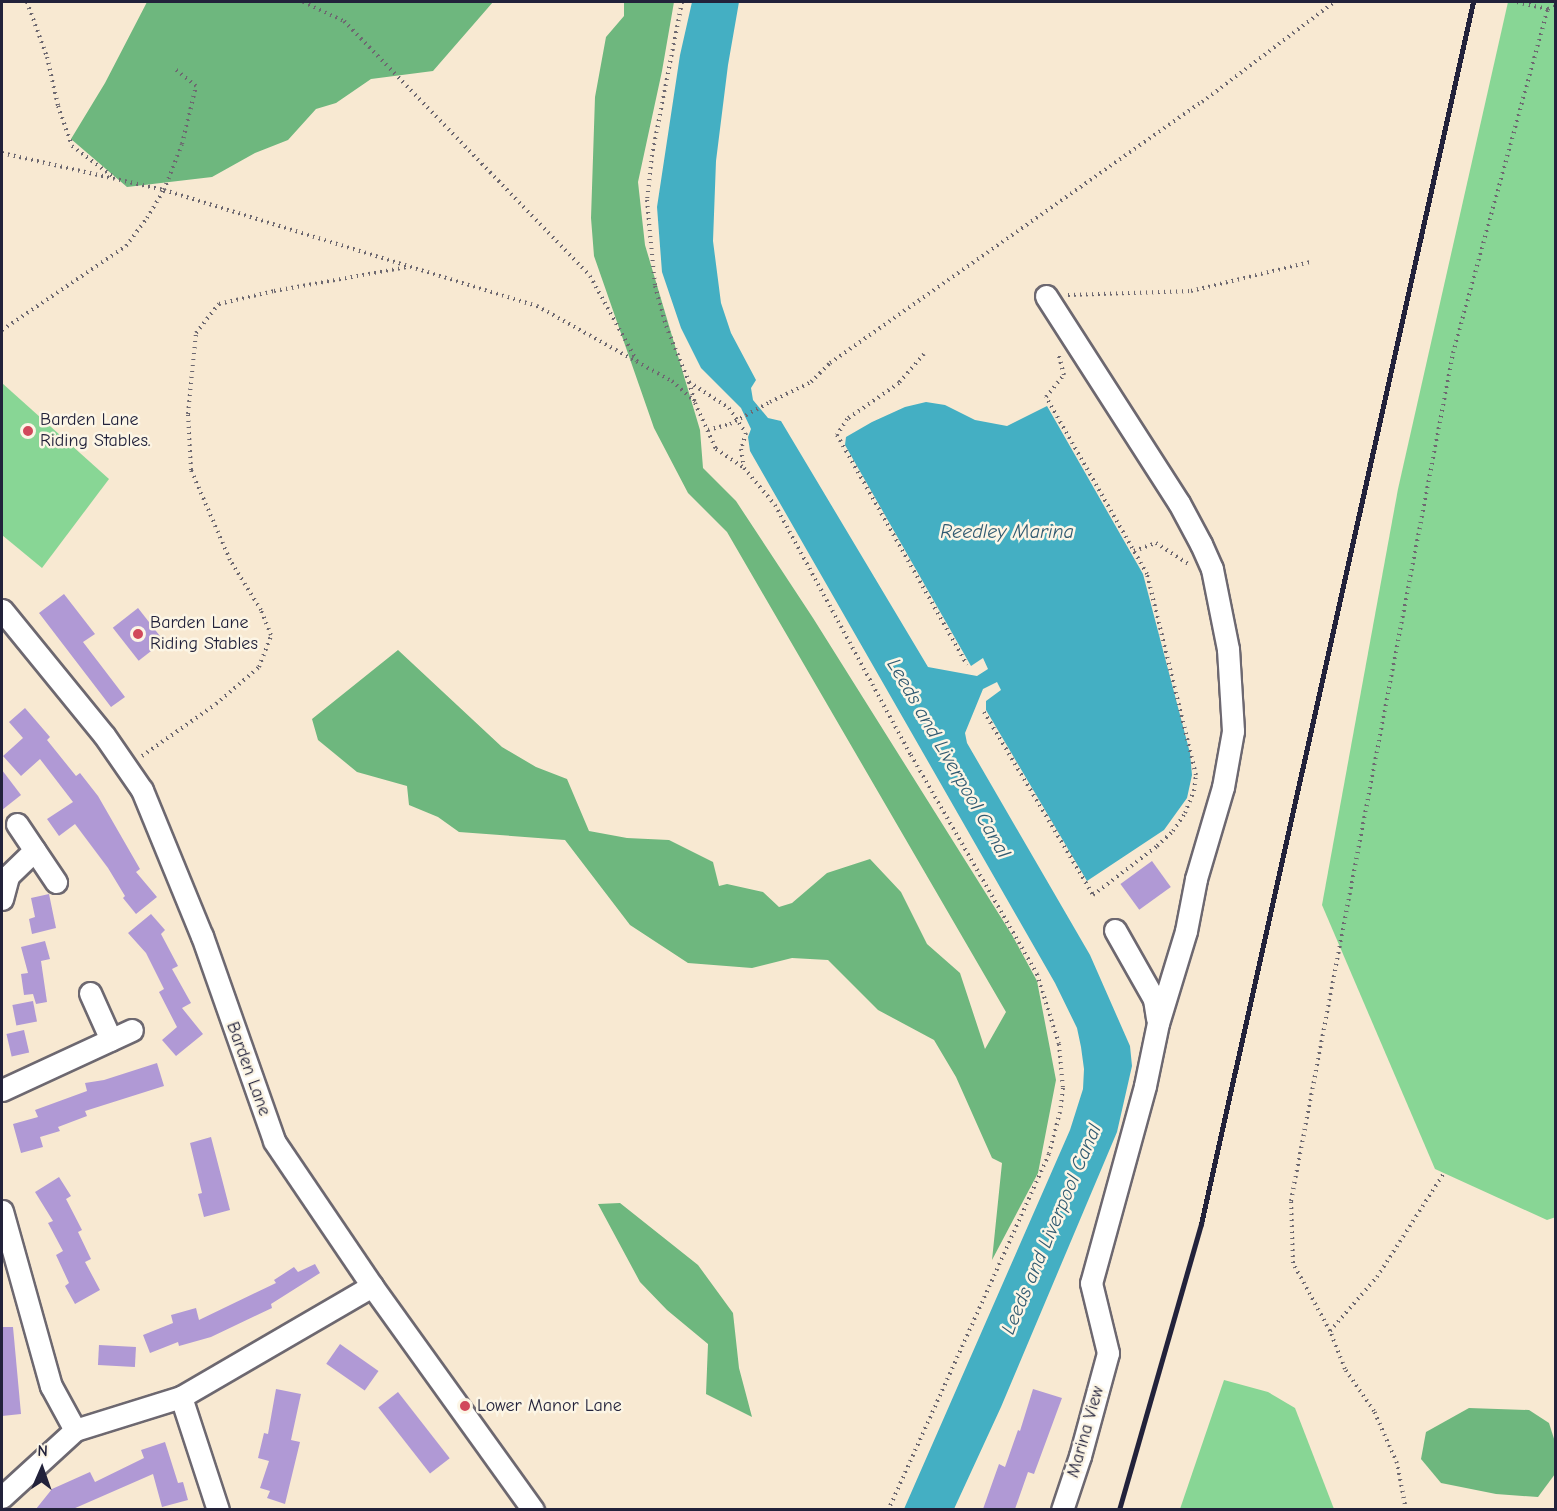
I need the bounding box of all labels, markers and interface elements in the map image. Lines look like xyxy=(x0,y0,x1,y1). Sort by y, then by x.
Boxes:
place label: Barden Lane Riding Stables. xyxy=(40,410,151,452)
marker: Barden Lane Riding Stables. xyxy=(21,424,35,438)
water label: Reedley Marina xyxy=(940,519,1074,543)
place label: Barden Lane Riding Stables xyxy=(150,613,258,656)
marker: Barden Lane Riding Stables xyxy=(131,627,145,641)
water label: Leeds and Liverpool Canal xyxy=(882,654,1016,862)
street label: Barden Lane xyxy=(221,1019,275,1119)
water label: Leeds and Liverpool Canal xyxy=(996,1120,1106,1338)
street label: Marina View xyxy=(1063,1384,1109,1480)
place label: Lower Manor Lane xyxy=(477,1395,622,1417)
marker: Lower Manor Lane xyxy=(458,1399,472,1413)
north arrow xyxy=(12,1439,72,1499)
text: N xyxy=(37,1442,48,1460)

